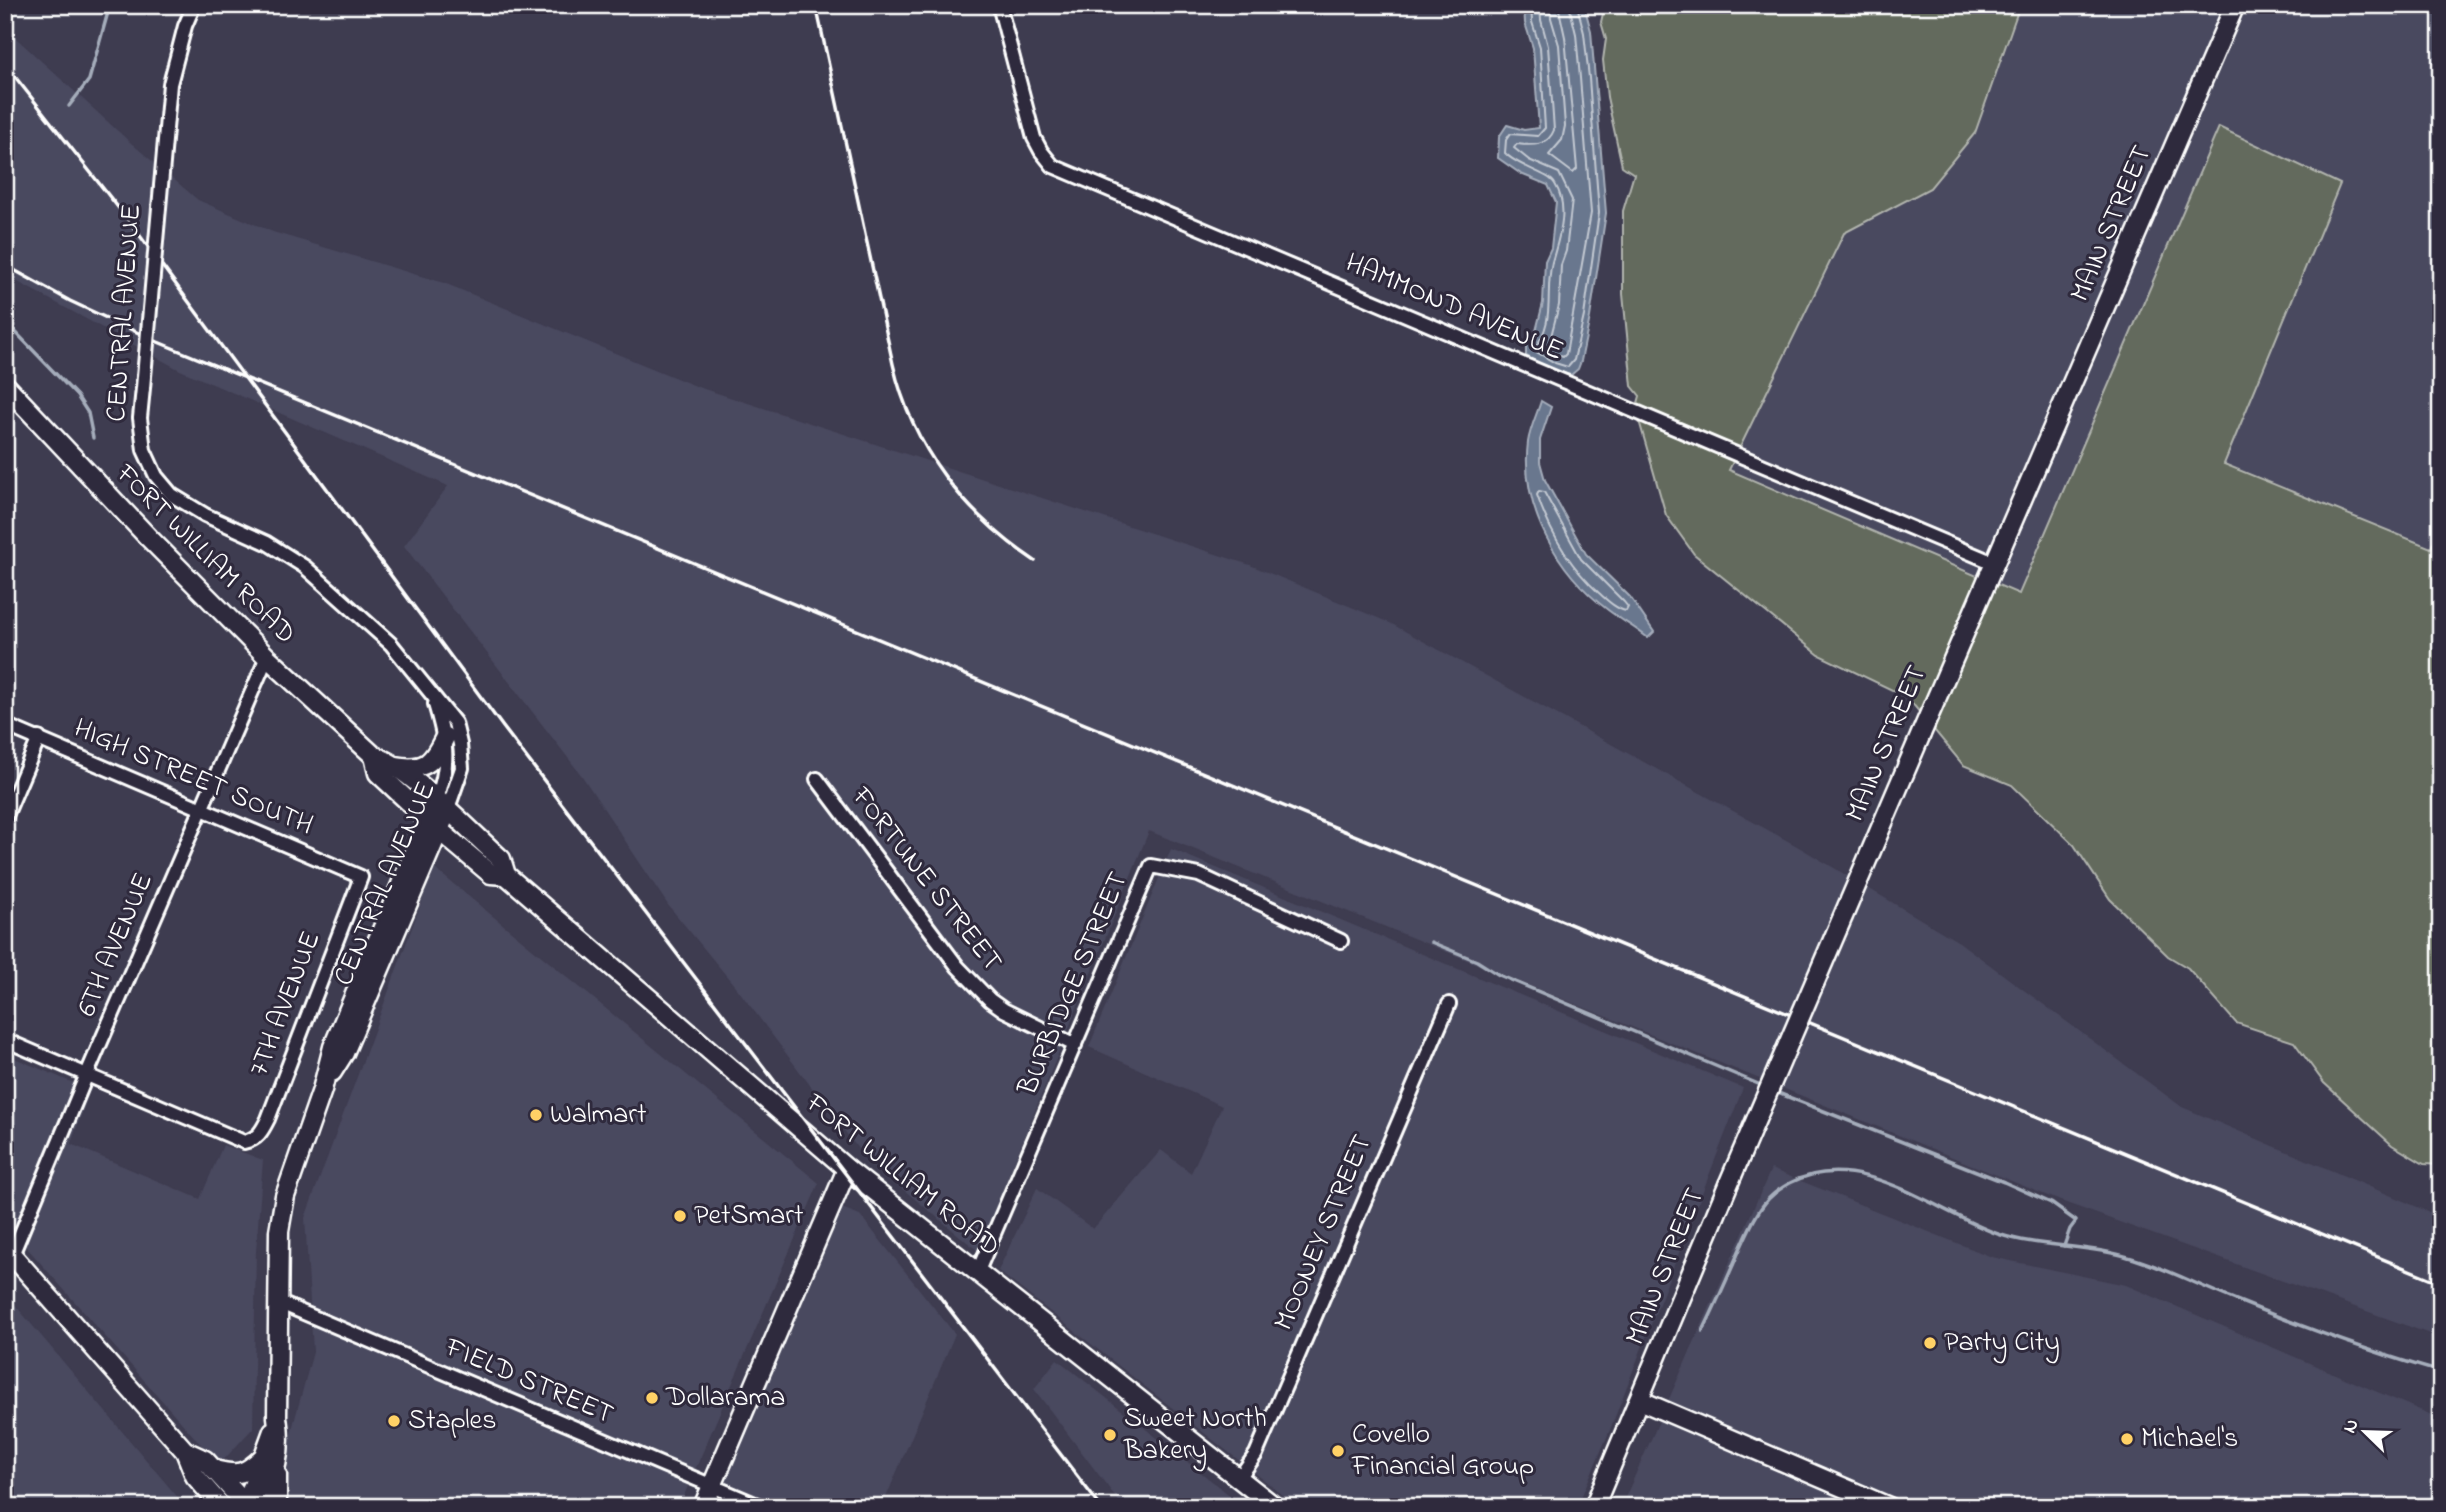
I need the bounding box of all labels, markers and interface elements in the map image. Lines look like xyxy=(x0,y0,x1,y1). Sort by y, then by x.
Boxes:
street label: MAIN STREET xyxy=(2061,139,2163,309)
street label: CENTRAL AVENUE xyxy=(97,203,153,423)
street label: HAMMOND AVENUE xyxy=(1339,244,1569,372)
street label: FORT WILLIAM ROAD xyxy=(105,455,304,654)
street label: MAIN STREET xyxy=(1836,659,1938,829)
street label: HIGH STREET SOUTH xyxy=(67,709,319,847)
street label: CENTRAL AVENUE xyxy=(324,776,448,992)
street label: FORTUNE STREET xyxy=(840,778,1011,981)
street label: BURBIDGE STREET xyxy=(1008,866,1140,1103)
street label: 6TH AVENUE xyxy=(67,867,165,1023)
street label: 7TH AVENUE xyxy=(240,926,332,1082)
street label: FORT WILLIAM ROAD xyxy=(795,1084,1008,1267)
place label: Walmart xyxy=(550,1095,646,1136)
marker: Walmart xyxy=(528,1107,544,1123)
street label: MOONEY STREET xyxy=(1264,1129,1384,1337)
street label: MAIN STREET xyxy=(1616,1182,1716,1352)
place label: PetSmart xyxy=(694,1196,803,1237)
marker: PetSmart xyxy=(672,1208,688,1224)
place label: Party City xyxy=(1944,1323,2060,1364)
street label: FIELD STREET xyxy=(438,1328,619,1436)
marker: Party City xyxy=(1922,1335,1938,1351)
place label: Dollarama xyxy=(665,1378,785,1419)
marker: Dollarama xyxy=(644,1390,660,1406)
north arrow xyxy=(2330,1396,2400,1466)
place label: Sweet North Bakery xyxy=(1123,1399,1267,1472)
place label: Staples xyxy=(408,1401,496,1442)
marker: Staples xyxy=(386,1413,402,1429)
place label: Covello Financial Group xyxy=(1351,1415,1534,1488)
text: N xyxy=(2337,1415,2367,1438)
place label: Michael's xyxy=(2141,1419,2238,1460)
marker: Sweet North Bakery xyxy=(1102,1427,1118,1443)
marker: Michael's xyxy=(2119,1431,2135,1447)
marker: Covello Financial Group xyxy=(1330,1443,1346,1459)

